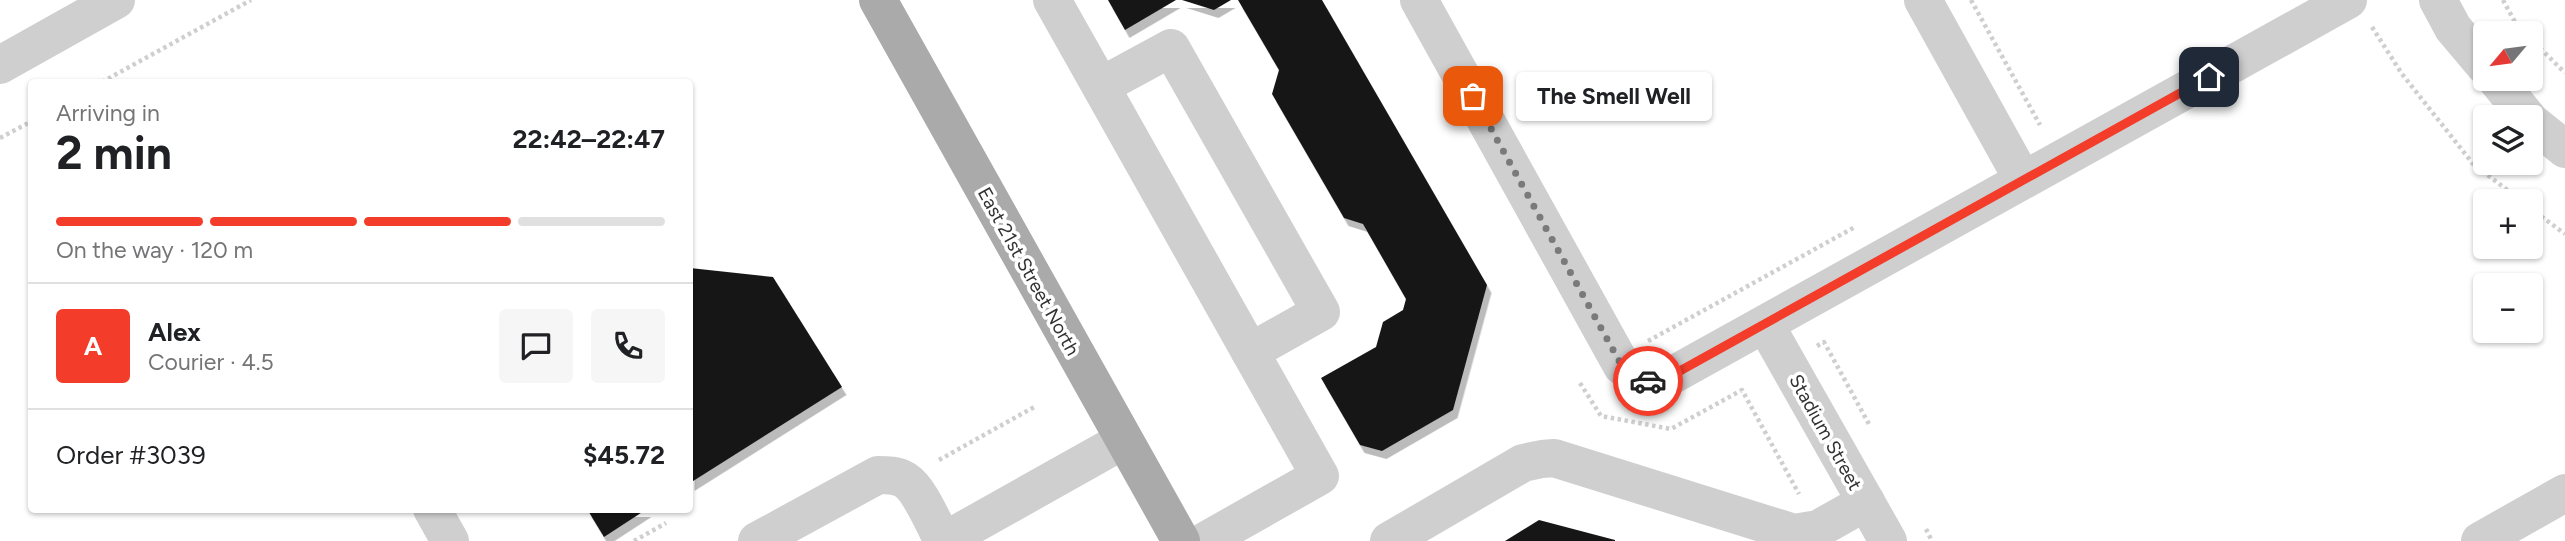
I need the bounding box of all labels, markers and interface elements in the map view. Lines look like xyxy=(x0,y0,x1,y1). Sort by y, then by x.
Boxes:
north arrow xyxy=(2473,21,2543,91)
map controls xyxy=(2473,21,2543,343)
pin xyxy=(2179,47,2239,107)
icon: home xyxy=(2190,58,2228,96)
pin xyxy=(1443,66,1503,126)
callout: The Smell Well xyxy=(1515,72,1711,120)
icon: bag xyxy=(1454,77,1492,115)
text: The Smell Well xyxy=(1537,82,1691,110)
text: Arriving in xyxy=(56,99,160,127)
button: layers xyxy=(2473,105,2543,175)
text: 22:42–22:47 xyxy=(512,123,665,155)
text: 2 min xyxy=(56,125,172,181)
street label: East 21st Street North xyxy=(973,183,1084,359)
button: + xyxy=(2473,189,2543,259)
text: On the way · 120 m xyxy=(56,236,253,264)
button: − xyxy=(2473,273,2543,343)
button: chat xyxy=(499,309,573,383)
button: phone xyxy=(591,309,665,383)
text: Alex xyxy=(148,316,201,348)
text: A xyxy=(84,330,102,362)
courier xyxy=(1613,346,1683,416)
text: Courier · 4.5 xyxy=(148,348,274,376)
icon: car xyxy=(1629,362,1667,400)
street label: Stadium Street xyxy=(1784,370,1867,494)
text: Order #3039 xyxy=(56,439,206,471)
text: $45.72 xyxy=(583,439,665,471)

